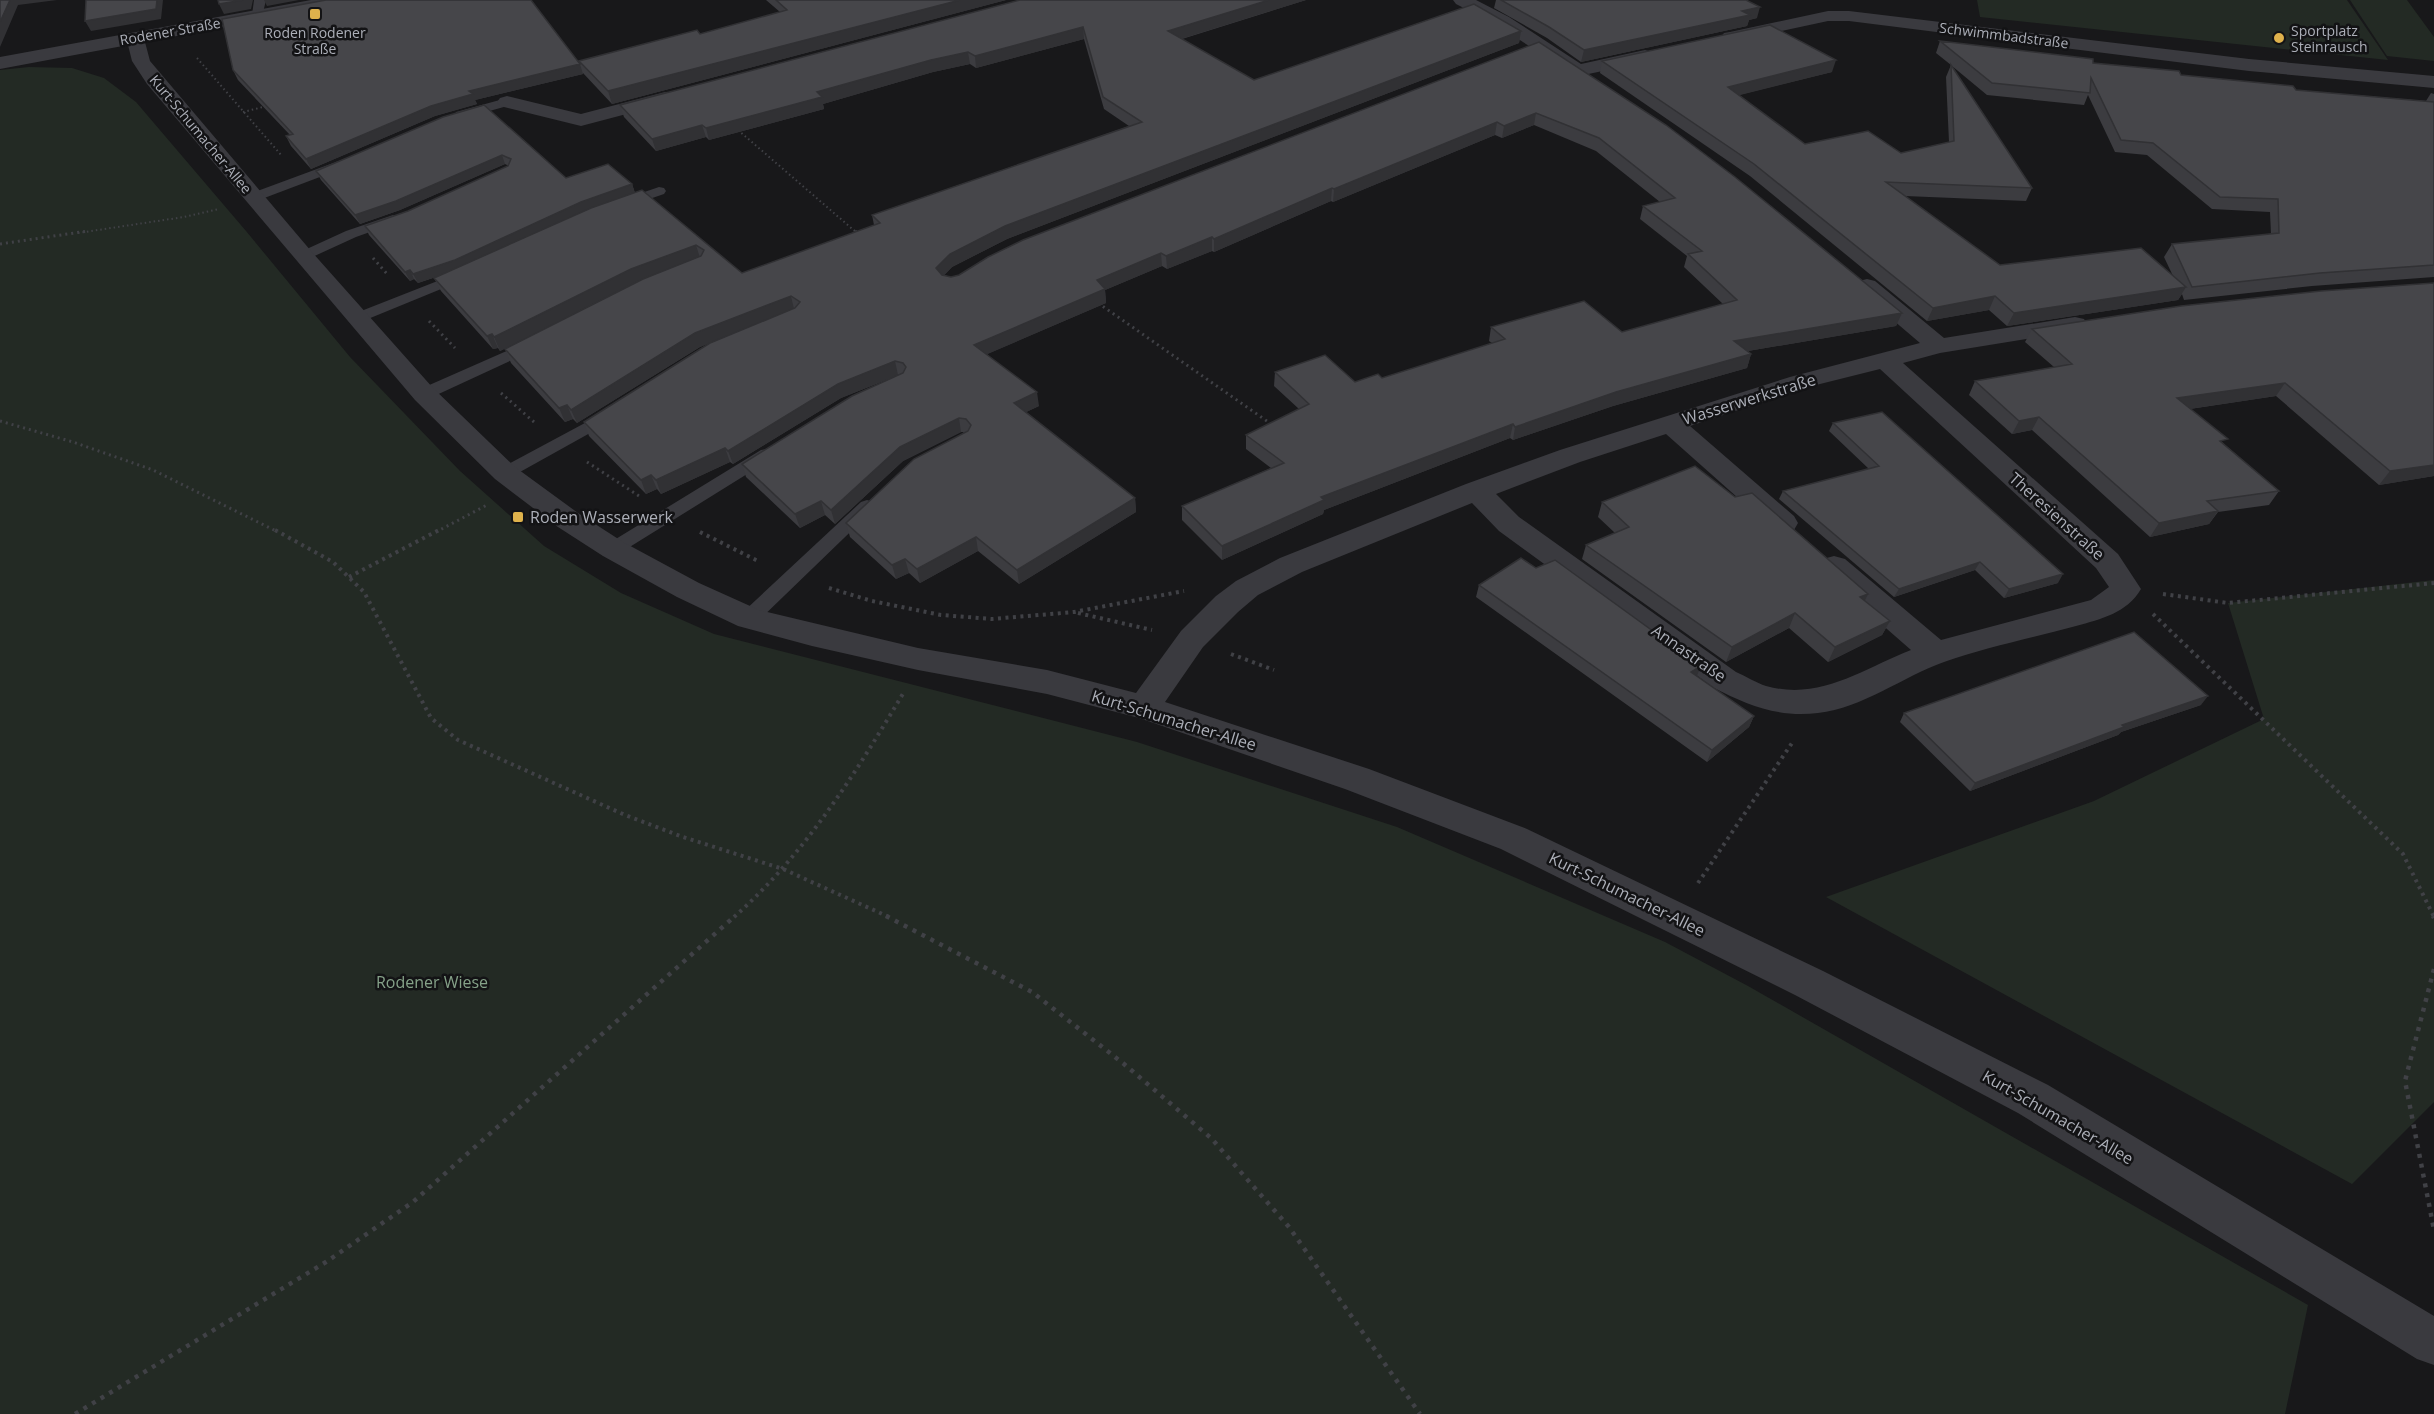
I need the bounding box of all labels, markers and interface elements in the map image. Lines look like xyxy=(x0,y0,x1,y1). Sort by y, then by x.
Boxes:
marker: Roden Rodener Straße xyxy=(308,7,322,21)
street label: Rodener Straße xyxy=(118,13,222,49)
street label: Schwimmbadstraße xyxy=(1938,18,2070,52)
place label: Sportplatz Steinrausch xyxy=(2291,21,2368,56)
place label: Roden Rodener Straße xyxy=(264,23,366,58)
marker: Sportplatz Steinrausch xyxy=(2272,31,2286,45)
street label: Kurt-Schumacher-Allee xyxy=(146,71,256,198)
street label: Wasserwerkstraße xyxy=(1680,368,1818,430)
street label: Theresienstraße xyxy=(2005,467,2109,565)
place label: Roden Wasserwerk xyxy=(530,506,674,528)
marker: Roden Wasserwerk xyxy=(511,510,525,524)
street label: Annastraße xyxy=(1647,619,1731,687)
street label: Kurt-Schumacher-Allee xyxy=(1089,684,1259,756)
street label: Kurt-Schumacher-Allee xyxy=(1545,847,1709,941)
park label: Rodener Wiese xyxy=(376,971,488,993)
street label: Kurt-Schumacher-Allee xyxy=(1978,1065,2138,1169)

